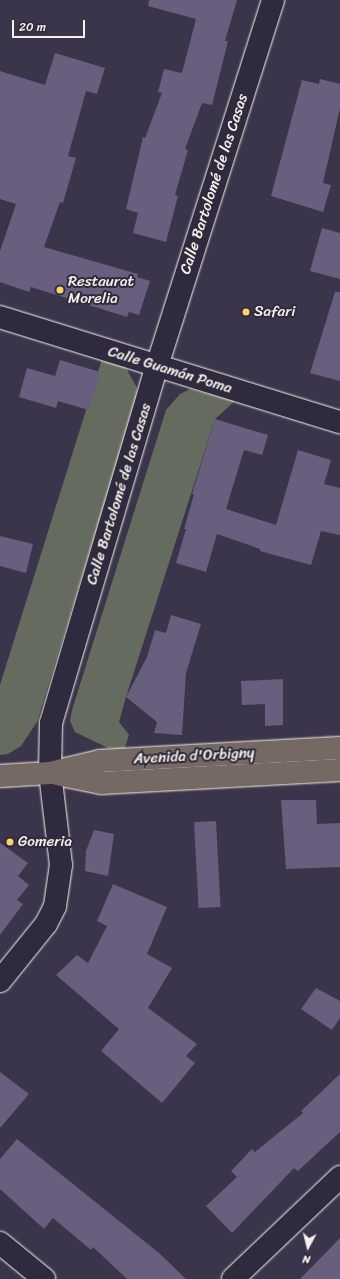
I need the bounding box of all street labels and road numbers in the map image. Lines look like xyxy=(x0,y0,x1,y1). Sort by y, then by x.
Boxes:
street label: Calle Bartolomé de las Casas xyxy=(176,91,252,277)
street label: Calle Guamán Poma xyxy=(106,343,234,397)
street label: Calle Bartolomé de las Casas xyxy=(83,401,155,587)
street label: Avenida d'Orbigny xyxy=(133,744,255,768)

